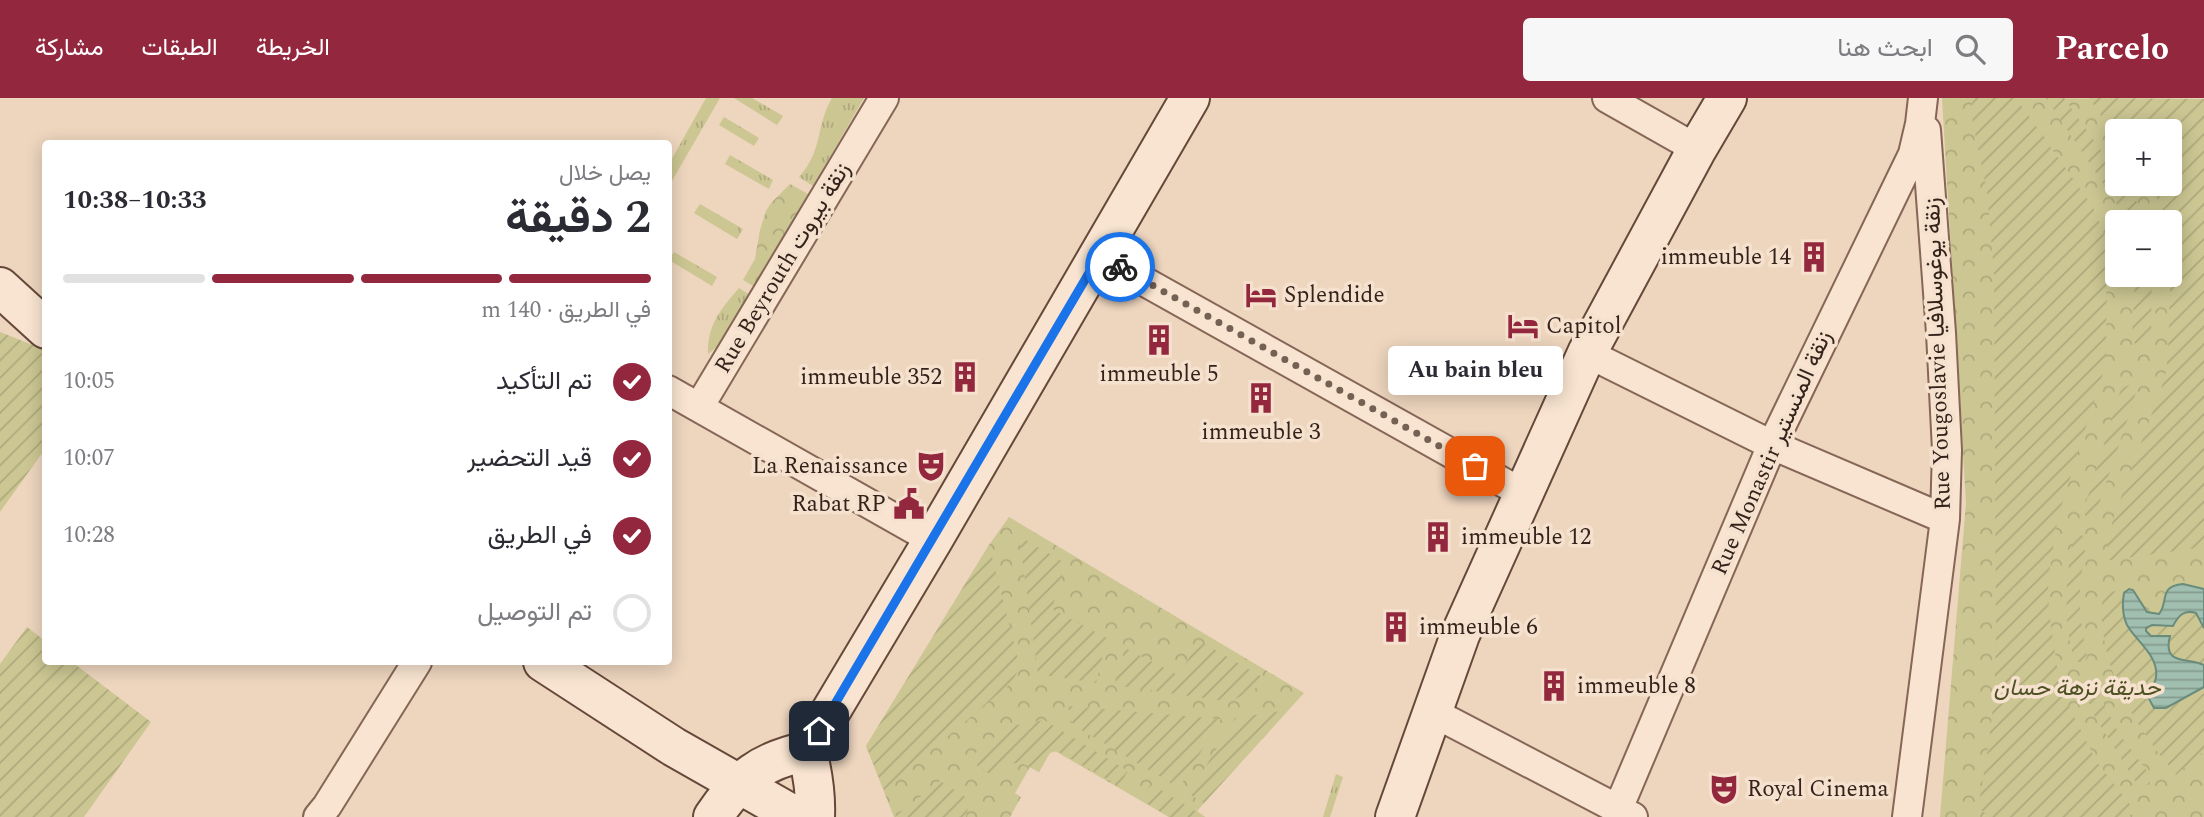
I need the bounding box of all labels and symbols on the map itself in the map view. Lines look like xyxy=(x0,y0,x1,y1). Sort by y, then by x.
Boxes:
street label: Rue Beyrouth زنقة بيروت xyxy=(706,156,860,380)
street label: Rue Yougoslavie زنقة يوغوسلافيا xyxy=(1915,197,1961,511)
courier xyxy=(1085,232,1155,302)
place label: immeuble 14 xyxy=(1661,240,1791,275)
building icon: immeuble 14 xyxy=(1797,240,1831,274)
hotel icon: Splendide xyxy=(1244,278,1278,312)
place label: Splendide xyxy=(1284,278,1385,313)
hotel icon: Capitol xyxy=(1506,309,1540,343)
place label: Capitol xyxy=(1546,309,1622,344)
building icon: immeuble 5 xyxy=(1142,323,1176,357)
street label: Rue Monastir زنقة المنستير xyxy=(1702,325,1842,581)
callout: Au bain bleu xyxy=(1388,347,1562,396)
place label: immeuble 5 xyxy=(1100,357,1218,392)
place label: immeuble 352 xyxy=(800,360,942,395)
building icon: immeuble 352 xyxy=(948,360,982,394)
building icon: immeuble 3 xyxy=(1244,381,1278,415)
place label: immeuble 3 xyxy=(1202,415,1320,450)
pin xyxy=(1445,436,1505,496)
place label: La Renaissance xyxy=(752,449,908,484)
theatre icon: La Renaissance xyxy=(914,449,948,483)
place label: Rabat RP xyxy=(791,487,886,522)
public building icon: Rabat RP xyxy=(892,487,926,521)
building icon: immeuble 12 xyxy=(1421,520,1455,554)
place label: immeuble 12 xyxy=(1461,520,1591,555)
building icon: immeuble 6 xyxy=(1379,610,1413,644)
place label: immeuble 6 xyxy=(1419,610,1538,645)
building icon: immeuble 8 xyxy=(1537,669,1571,703)
place label: immeuble 8 xyxy=(1577,669,1696,704)
park label: حديقة نزهة حسان xyxy=(1993,671,2161,706)
pin xyxy=(789,701,849,761)
theatre icon: Royal Cinema xyxy=(1707,772,1741,806)
place label: Royal Cinema xyxy=(1747,772,1889,807)

